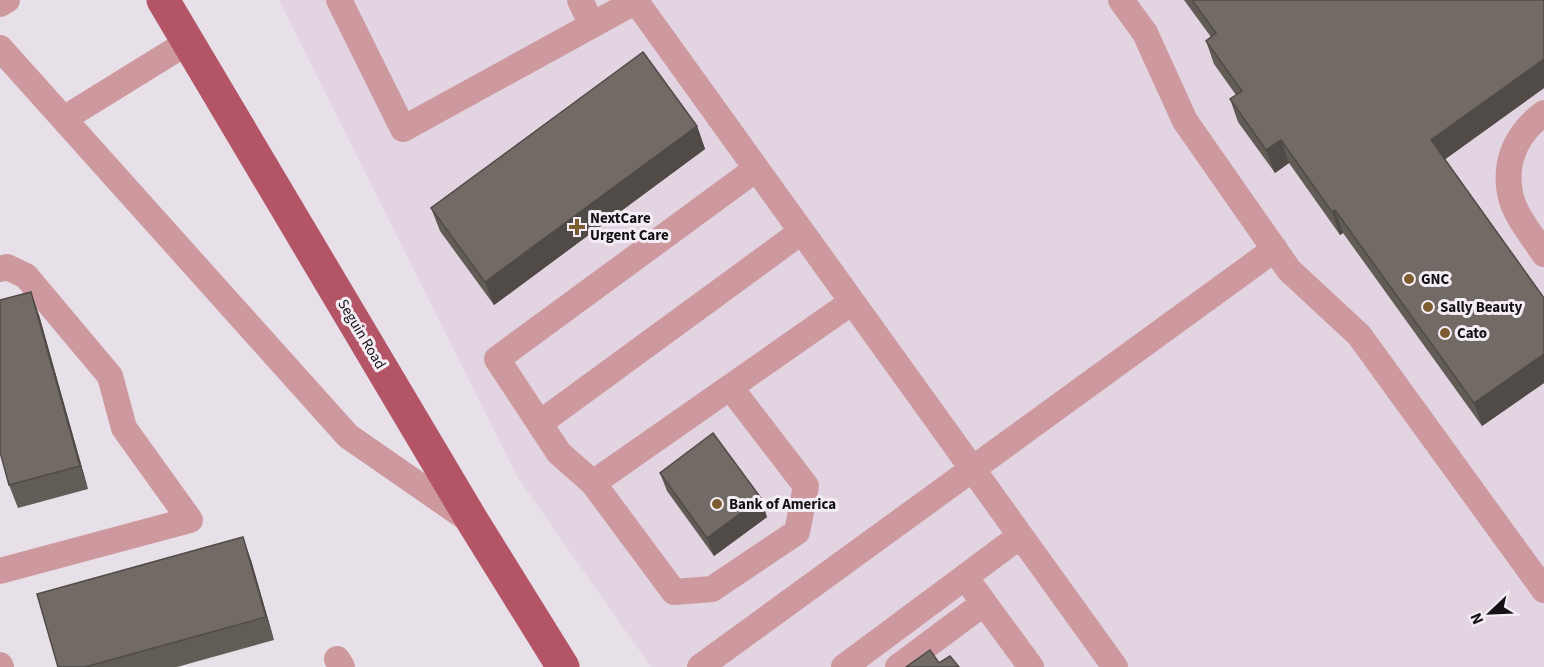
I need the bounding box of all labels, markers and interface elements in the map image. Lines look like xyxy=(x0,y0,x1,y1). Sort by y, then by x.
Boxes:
place label: NextCare Urgent Care xyxy=(590,208,669,246)
marker: NextCare Urgent Care xyxy=(568,218,586,236)
place label: GNC xyxy=(1421,269,1450,290)
marker: GNC xyxy=(1402,272,1416,286)
street label: Seguin Road xyxy=(332,295,391,373)
place label: Sally Beauty xyxy=(1440,297,1522,318)
marker: Sally Beauty xyxy=(1421,300,1435,314)
place label: Cato xyxy=(1457,323,1487,344)
marker: Cato xyxy=(1438,326,1452,340)
place label: Bank of America xyxy=(729,494,836,515)
marker: Bank of America xyxy=(710,497,724,511)
north arrow xyxy=(1460,583,1520,643)
text: N xyxy=(1465,609,1489,628)

